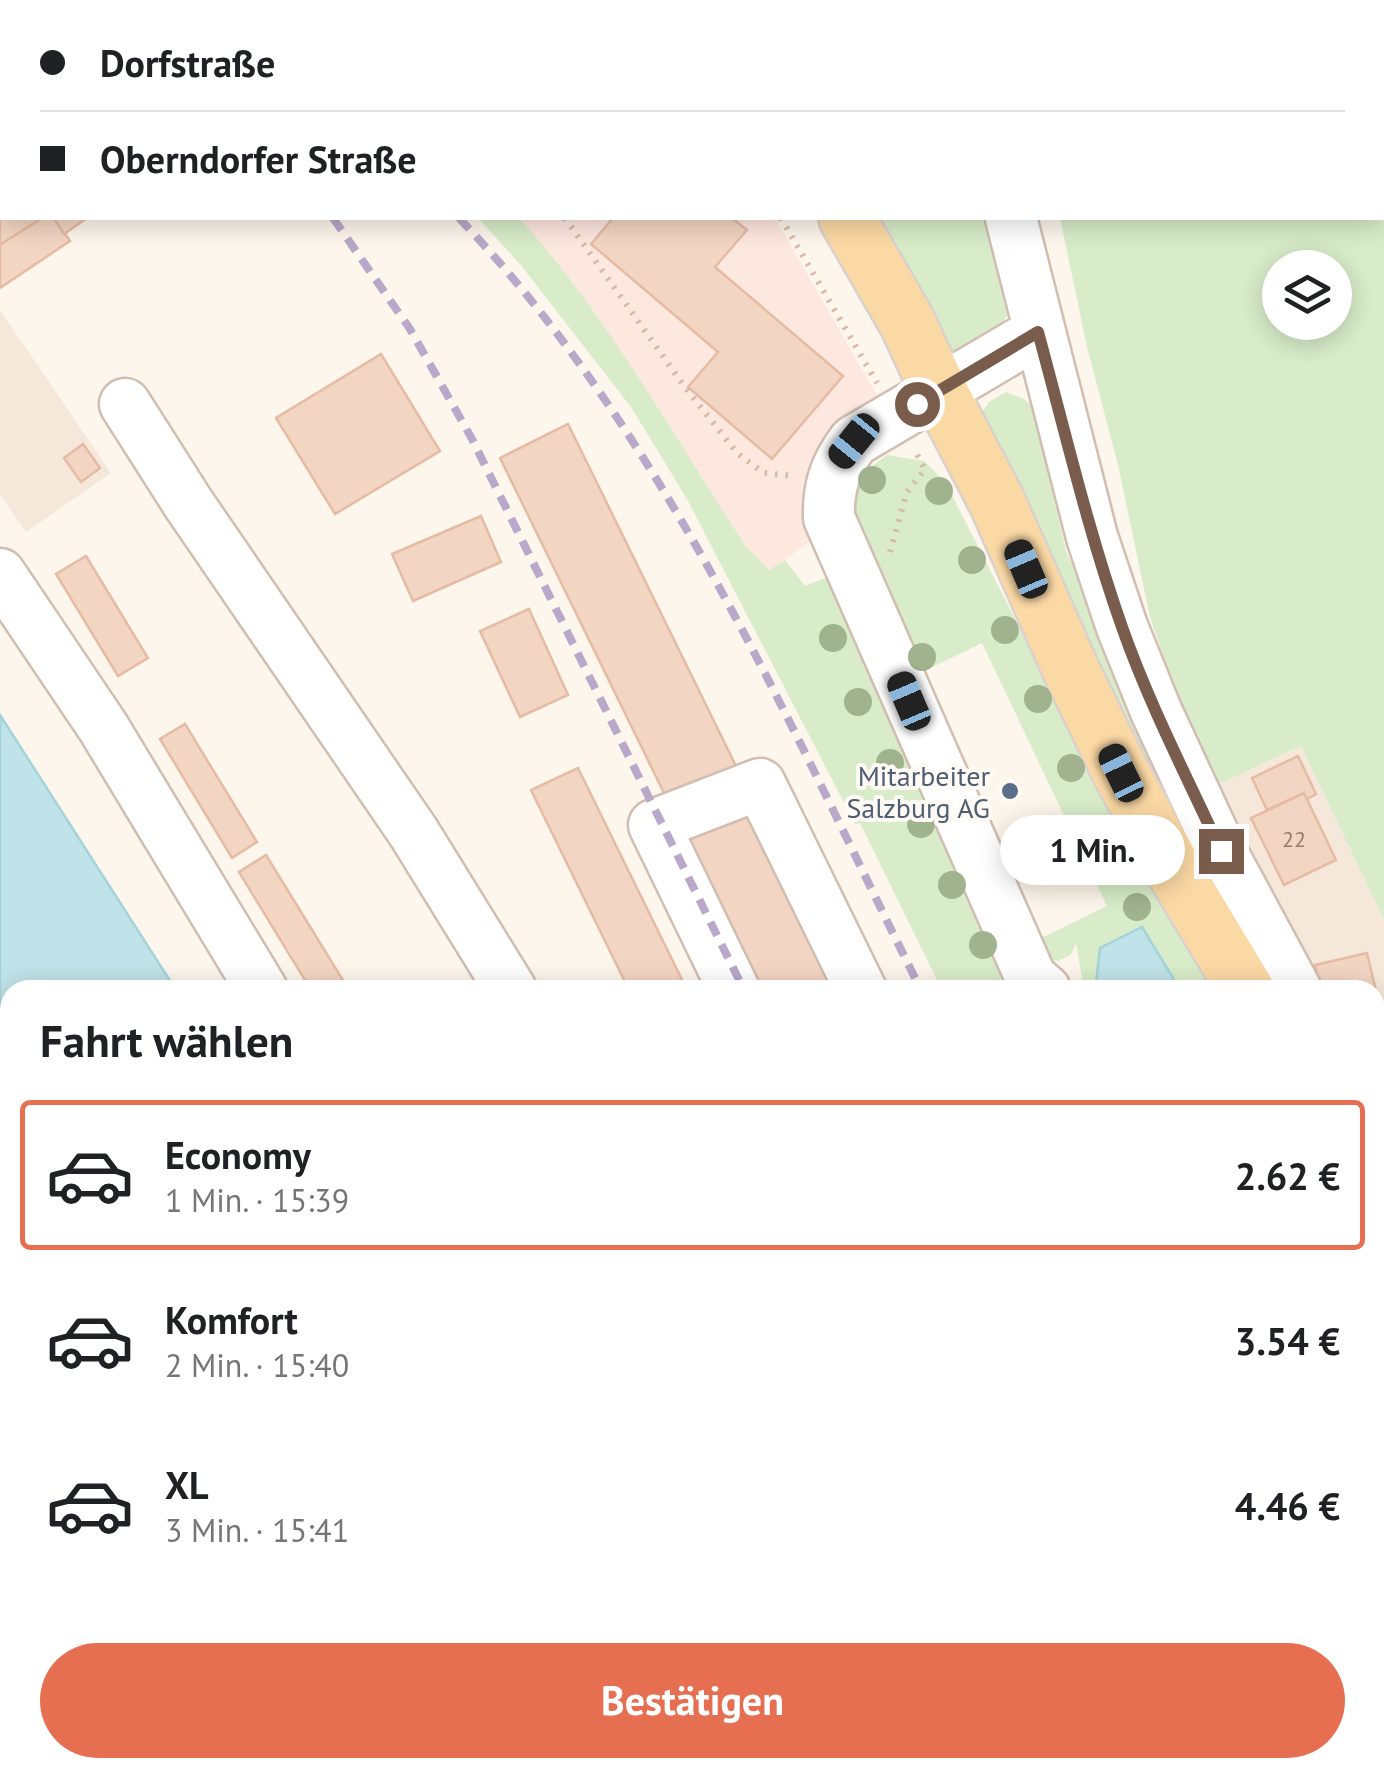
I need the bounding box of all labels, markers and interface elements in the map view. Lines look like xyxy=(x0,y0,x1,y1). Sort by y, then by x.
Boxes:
text: Dorfstraße xyxy=(100,38,275,87)
text: Oberndorfer Straße xyxy=(100,134,417,183)
map controls xyxy=(1262,250,1352,340)
button: layers xyxy=(1262,250,1352,340)
route start xyxy=(895,382,940,427)
car xyxy=(823,408,885,474)
car xyxy=(1000,536,1052,602)
car xyxy=(883,668,935,734)
car xyxy=(1094,739,1148,807)
place label: Mitarbeiter Salzburg AG xyxy=(846,757,990,826)
marker: Mitarbeiter Salzburg AG xyxy=(999,780,1021,802)
callout: 1 Min. xyxy=(1001,816,1186,886)
house number: 22 xyxy=(1282,825,1306,853)
text: 1 Min. xyxy=(1050,829,1135,871)
route end xyxy=(1199,829,1244,874)
text: Fahrt wählen xyxy=(40,1011,293,1069)
icon: car xyxy=(45,1130,135,1220)
text: Economy xyxy=(165,1130,311,1179)
text: 2.62 € xyxy=(1235,1151,1340,1200)
text: 1 Min. · 15:39 xyxy=(165,1179,349,1221)
icon: car xyxy=(45,1295,135,1385)
text: Komfort xyxy=(165,1295,298,1344)
text: 3.54 € xyxy=(1235,1316,1340,1365)
text: 2 Min. · 15:40 xyxy=(165,1344,349,1386)
icon: car xyxy=(45,1460,135,1550)
text: XL xyxy=(165,1460,209,1509)
text: 4.46 € xyxy=(1235,1481,1340,1530)
text: 3 Min. · 15:41 xyxy=(165,1509,349,1551)
button: Bestätigen xyxy=(40,1643,1345,1758)

